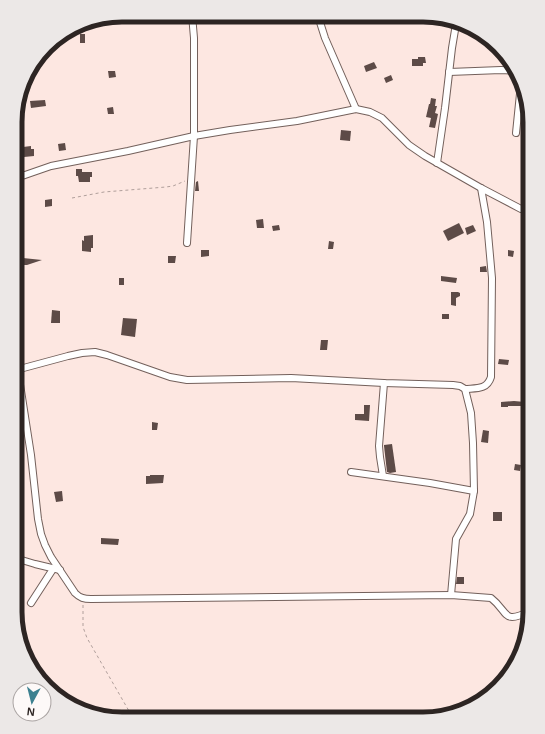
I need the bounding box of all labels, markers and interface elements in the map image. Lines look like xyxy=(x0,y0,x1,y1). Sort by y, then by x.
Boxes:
north arrow xyxy=(12,682,52,722)
text: N xyxy=(26,705,35,718)

